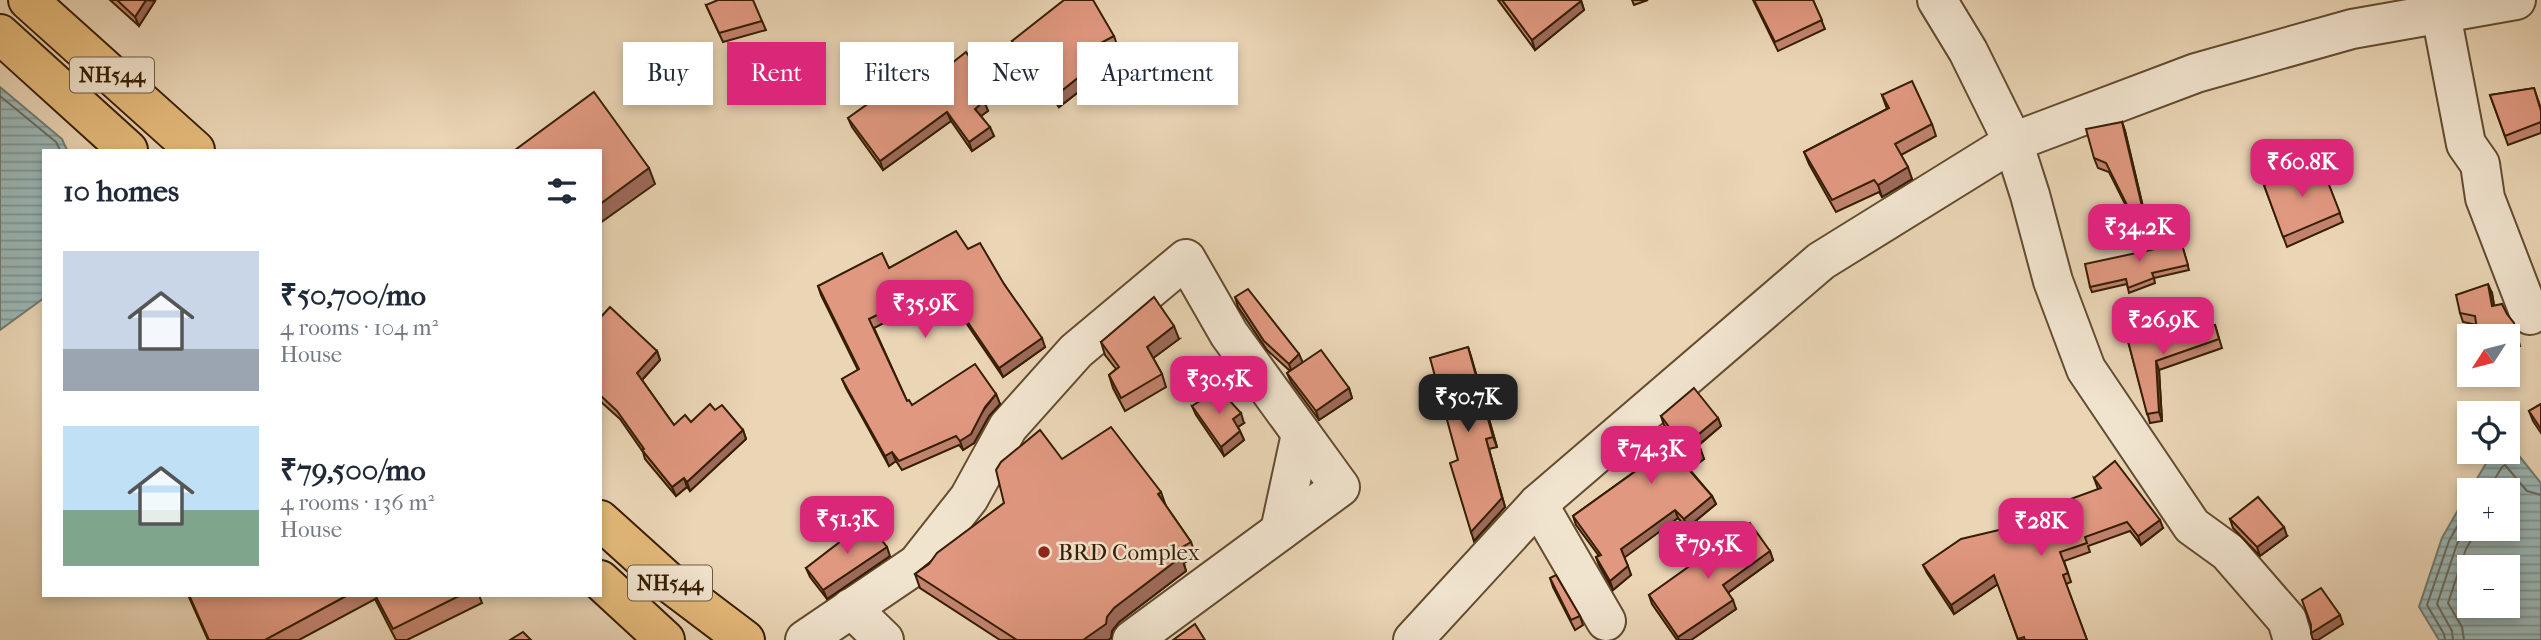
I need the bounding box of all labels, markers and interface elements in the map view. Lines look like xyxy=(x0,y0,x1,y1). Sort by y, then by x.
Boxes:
chip: Buy xyxy=(623,42,713,105)
chip: Rent xyxy=(727,42,826,105)
chip: Filters xyxy=(840,42,954,105)
chip: New xyxy=(968,42,1063,105)
chip: Apartment xyxy=(1077,42,1238,105)
road number: NH544 xyxy=(70,57,154,92)
pin: ₹60.8K xyxy=(2245,140,2359,199)
text: ₹60.8K xyxy=(2266,148,2338,175)
icon: filters xyxy=(543,172,581,210)
text: 10 homes xyxy=(63,174,179,209)
pin: ₹34.2K xyxy=(2082,204,2196,264)
text: ₹34.2K xyxy=(2104,213,2174,240)
text: ₹50,700/mo xyxy=(280,278,426,313)
icon: home xyxy=(119,279,203,363)
pin: ₹35.9K xyxy=(868,280,982,340)
text: ₹35.9K xyxy=(892,289,958,316)
pin: ₹26.9K xyxy=(2106,298,2220,357)
text: ₹26.9K xyxy=(2128,306,2198,333)
text: 4 rooms · 104 m² xyxy=(280,314,438,341)
north arrow xyxy=(2457,324,2520,387)
map controls xyxy=(2457,324,2520,618)
text: House xyxy=(280,341,342,368)
pin: ₹30.5K xyxy=(1162,356,1276,416)
text: ₹30.5K xyxy=(1186,365,1252,392)
pin: ₹50.7K xyxy=(1411,374,1525,434)
text: ₹50.7K xyxy=(1435,383,1501,410)
button: locate xyxy=(2457,401,2520,464)
pin: ₹74.3K xyxy=(1594,426,1708,486)
text: ₹74.3K xyxy=(1617,435,1685,462)
text: ₹79,500/mo xyxy=(280,453,426,488)
icon: home xyxy=(119,454,203,538)
button: + xyxy=(2457,478,2520,541)
text: 4 rooms · 136 m² xyxy=(280,489,434,516)
pin: ₹51.3K xyxy=(790,496,904,556)
pin: ₹28K xyxy=(2000,498,2082,558)
text: ₹51.3K xyxy=(816,505,878,532)
text: ₹28K xyxy=(2014,507,2068,534)
text: House xyxy=(280,516,342,543)
pin: ₹79.5K xyxy=(1651,522,1765,581)
text: ₹79.5K xyxy=(1675,530,1741,557)
place label: BRD Complex xyxy=(1058,539,1200,566)
marker: BRD Complex xyxy=(1036,544,1052,560)
button: − xyxy=(2457,555,2520,618)
road number: NH544 xyxy=(628,566,712,600)

